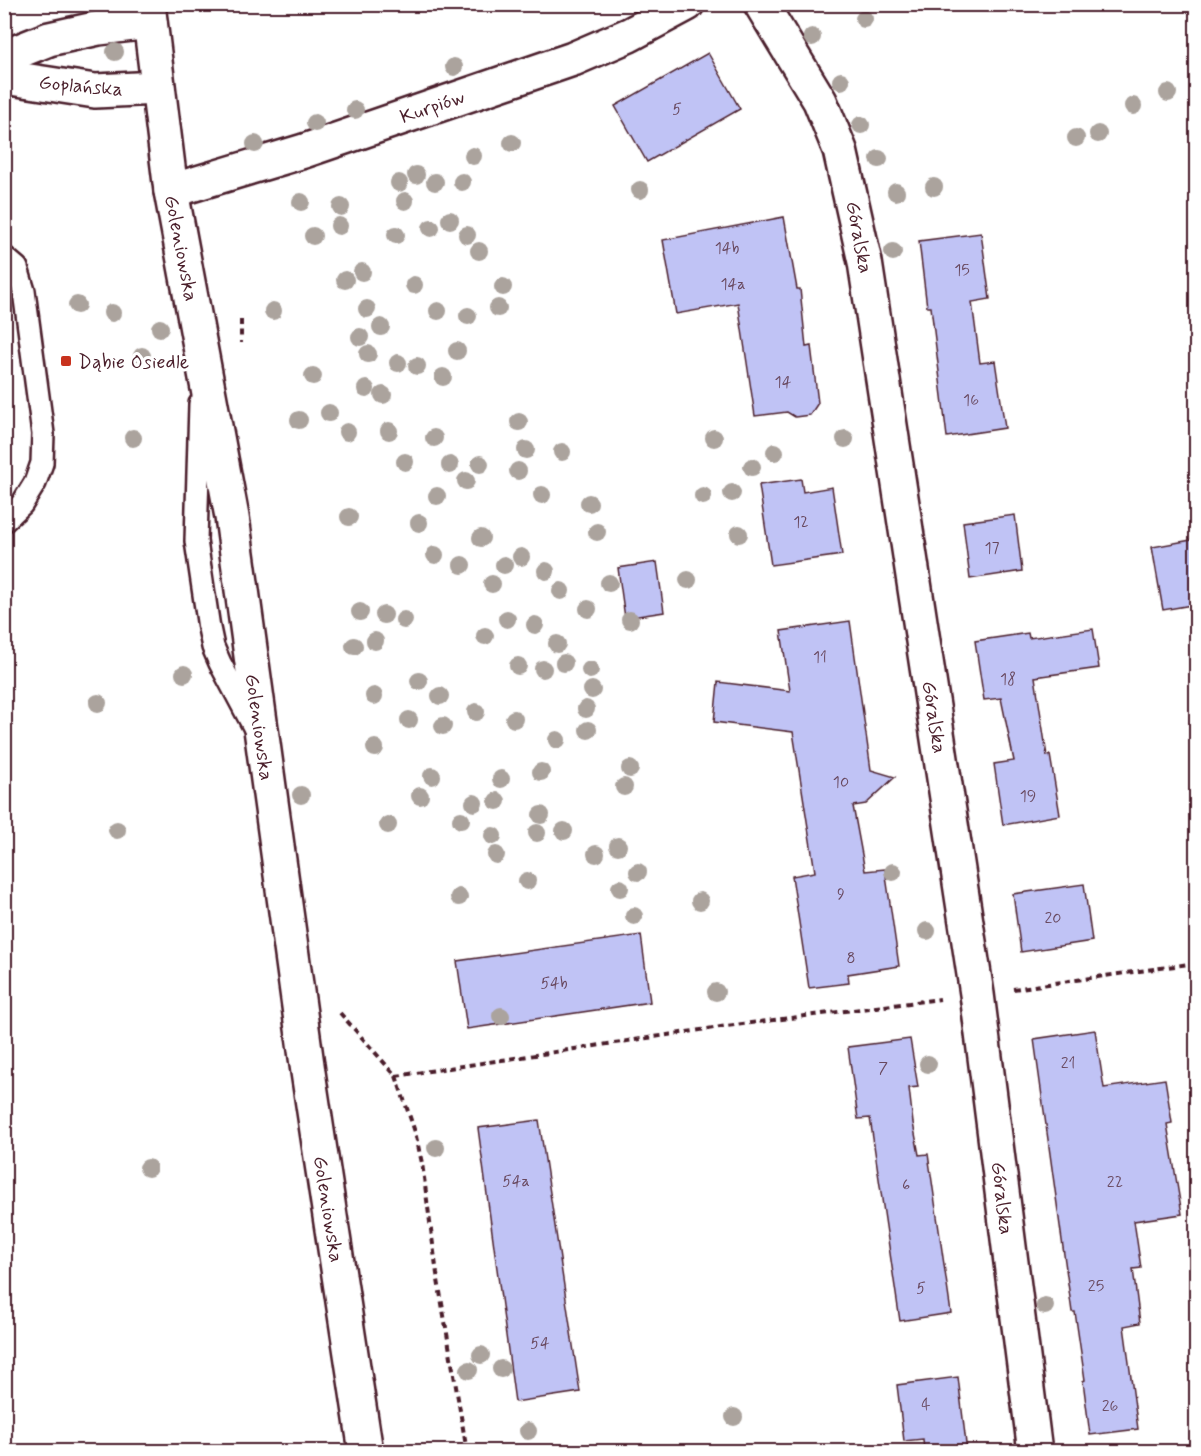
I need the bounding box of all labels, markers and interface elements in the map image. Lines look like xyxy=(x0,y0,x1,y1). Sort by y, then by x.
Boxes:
street label: Goplańska xyxy=(38,69,124,104)
street label: Kurpiów xyxy=(396,84,469,131)
house number: 5 xyxy=(672,99,682,120)
street label: Goleniowska xyxy=(157,193,204,304)
street label: Góralska xyxy=(838,199,879,276)
house number: 14b xyxy=(715,238,739,259)
house number: 15 xyxy=(954,260,970,281)
house number: 14a xyxy=(720,274,746,295)
place label: Dąbie Osiedle xyxy=(78,349,189,376)
marker: Dąbie Osiedle xyxy=(59,354,73,368)
house number: 14 xyxy=(775,372,792,393)
house number: 16 xyxy=(963,390,979,411)
house number: 12 xyxy=(793,512,809,533)
house number: 17 xyxy=(984,538,1000,559)
house number: 11 xyxy=(813,647,827,668)
house number: 18 xyxy=(1000,669,1016,690)
street label: Goleniowska xyxy=(238,672,279,782)
street label: Góralska xyxy=(914,679,953,755)
house number: 10 xyxy=(833,772,849,793)
house number: 19 xyxy=(1020,786,1036,807)
house number: 9 xyxy=(837,884,845,905)
house number: 20 xyxy=(1045,908,1062,929)
house number: 8 xyxy=(846,948,856,969)
house number: 54b xyxy=(540,973,568,994)
house number: 21 xyxy=(1061,1053,1075,1074)
house number: 7 xyxy=(878,1058,888,1079)
street label: Goleniowska xyxy=(306,1154,349,1264)
street label: Góralska xyxy=(984,1160,1019,1236)
house number: 54a xyxy=(502,1171,530,1192)
house number: 22 xyxy=(1107,1172,1123,1193)
house number: 6 xyxy=(902,1175,910,1196)
house number: 25 xyxy=(1088,1276,1104,1297)
house number: 5 xyxy=(916,1278,926,1299)
house number: 54 xyxy=(530,1333,550,1354)
house number: 4 xyxy=(921,1394,931,1415)
house number: 26 xyxy=(1102,1396,1118,1417)

